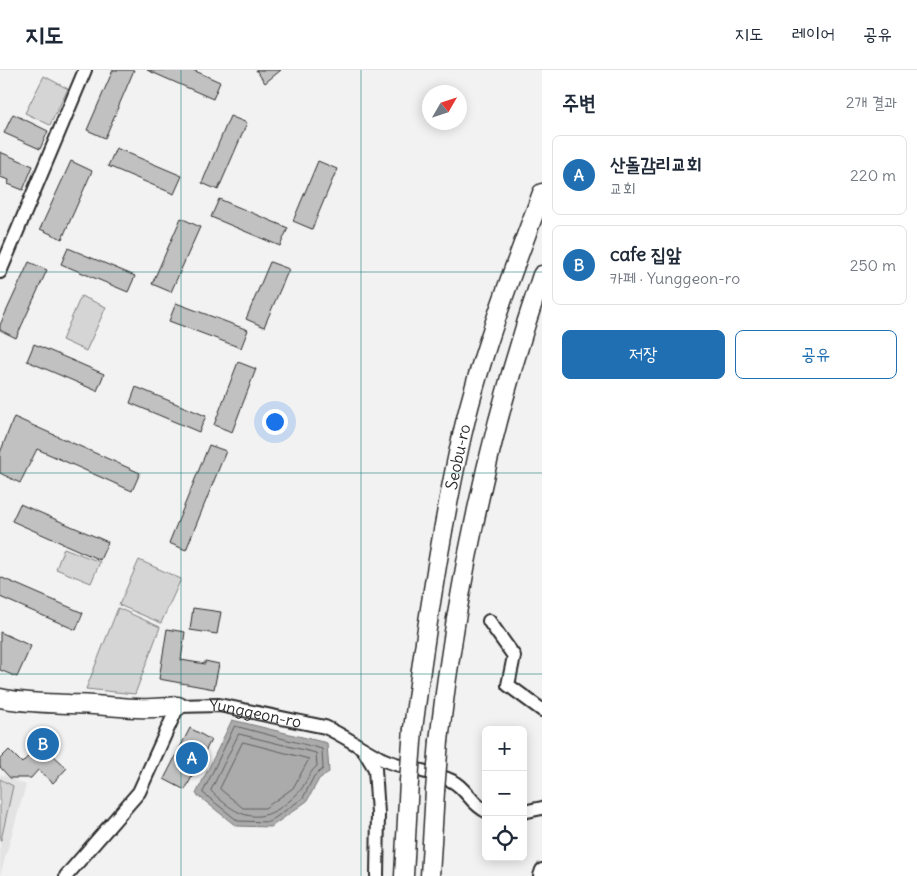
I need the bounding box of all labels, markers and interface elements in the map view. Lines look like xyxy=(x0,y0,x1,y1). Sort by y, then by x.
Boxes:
text: 지도 xyxy=(25,19,64,49)
text: 지도 xyxy=(735,22,764,45)
text: 레이어 xyxy=(792,22,835,45)
text: 공유 xyxy=(863,22,892,45)
north arrow xyxy=(422,85,467,130)
text: 주변 xyxy=(562,89,596,116)
text: 2개 결과 xyxy=(846,92,897,112)
text: 산돌감리교회 xyxy=(610,152,702,176)
text: A xyxy=(574,165,584,185)
text: 220 m xyxy=(850,165,896,185)
text: 교회 xyxy=(610,178,636,198)
text: cafe 집앞 xyxy=(610,242,681,266)
text: B xyxy=(574,255,584,275)
text: 250 m xyxy=(850,255,896,275)
text: 카페 · Yunggeon-ro xyxy=(610,268,740,288)
button: 저장 xyxy=(562,330,725,379)
button: 공유 xyxy=(735,330,897,379)
your location xyxy=(262,409,288,435)
street label: Seobu-ro xyxy=(441,422,474,491)
street label: Yunggeon-ro xyxy=(209,695,303,732)
pin: B xyxy=(27,725,59,763)
map controls xyxy=(482,726,527,861)
button: + xyxy=(482,726,527,771)
pin: A xyxy=(176,739,208,777)
button: − xyxy=(482,771,527,816)
button: locate xyxy=(482,816,527,861)

